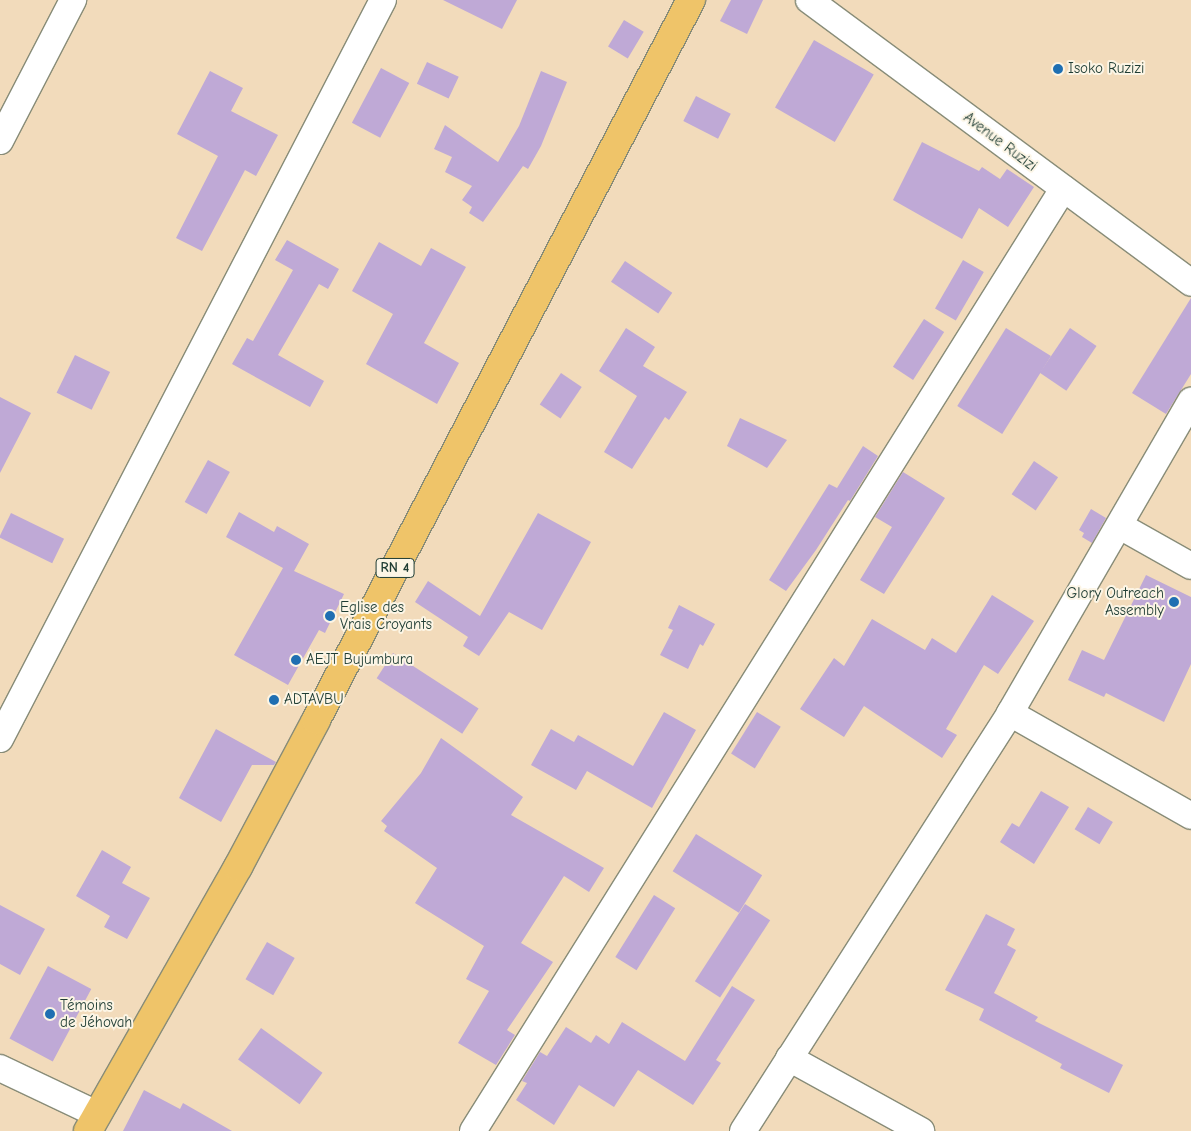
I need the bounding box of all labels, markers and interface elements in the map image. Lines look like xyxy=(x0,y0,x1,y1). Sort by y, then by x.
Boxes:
place label: Isoko Ruzizi xyxy=(1068,60,1144,78)
marker: Isoko Ruzizi xyxy=(1052,63,1064,75)
street label: Avenue Ruzizi xyxy=(960,109,1040,175)
road number: RN 4 xyxy=(375,556,415,580)
place label: Glory Outreach Assembly xyxy=(1067,584,1164,619)
marker: Glory Outreach Assembly xyxy=(1168,596,1180,608)
place label: Eglise des Vrais Croyants xyxy=(340,598,432,633)
marker: Eglise des Vrais Croyants xyxy=(324,610,336,622)
place label: AEJT Bujumbura xyxy=(306,651,413,669)
marker: AEJT Bujumbura xyxy=(290,654,302,666)
place label: ADTAVBU xyxy=(284,691,344,709)
marker: ADTAVBU xyxy=(268,694,280,706)
place label: Témoins de Jéhovah xyxy=(60,996,132,1031)
marker: Témoins de Jéhovah xyxy=(44,1008,56,1020)

